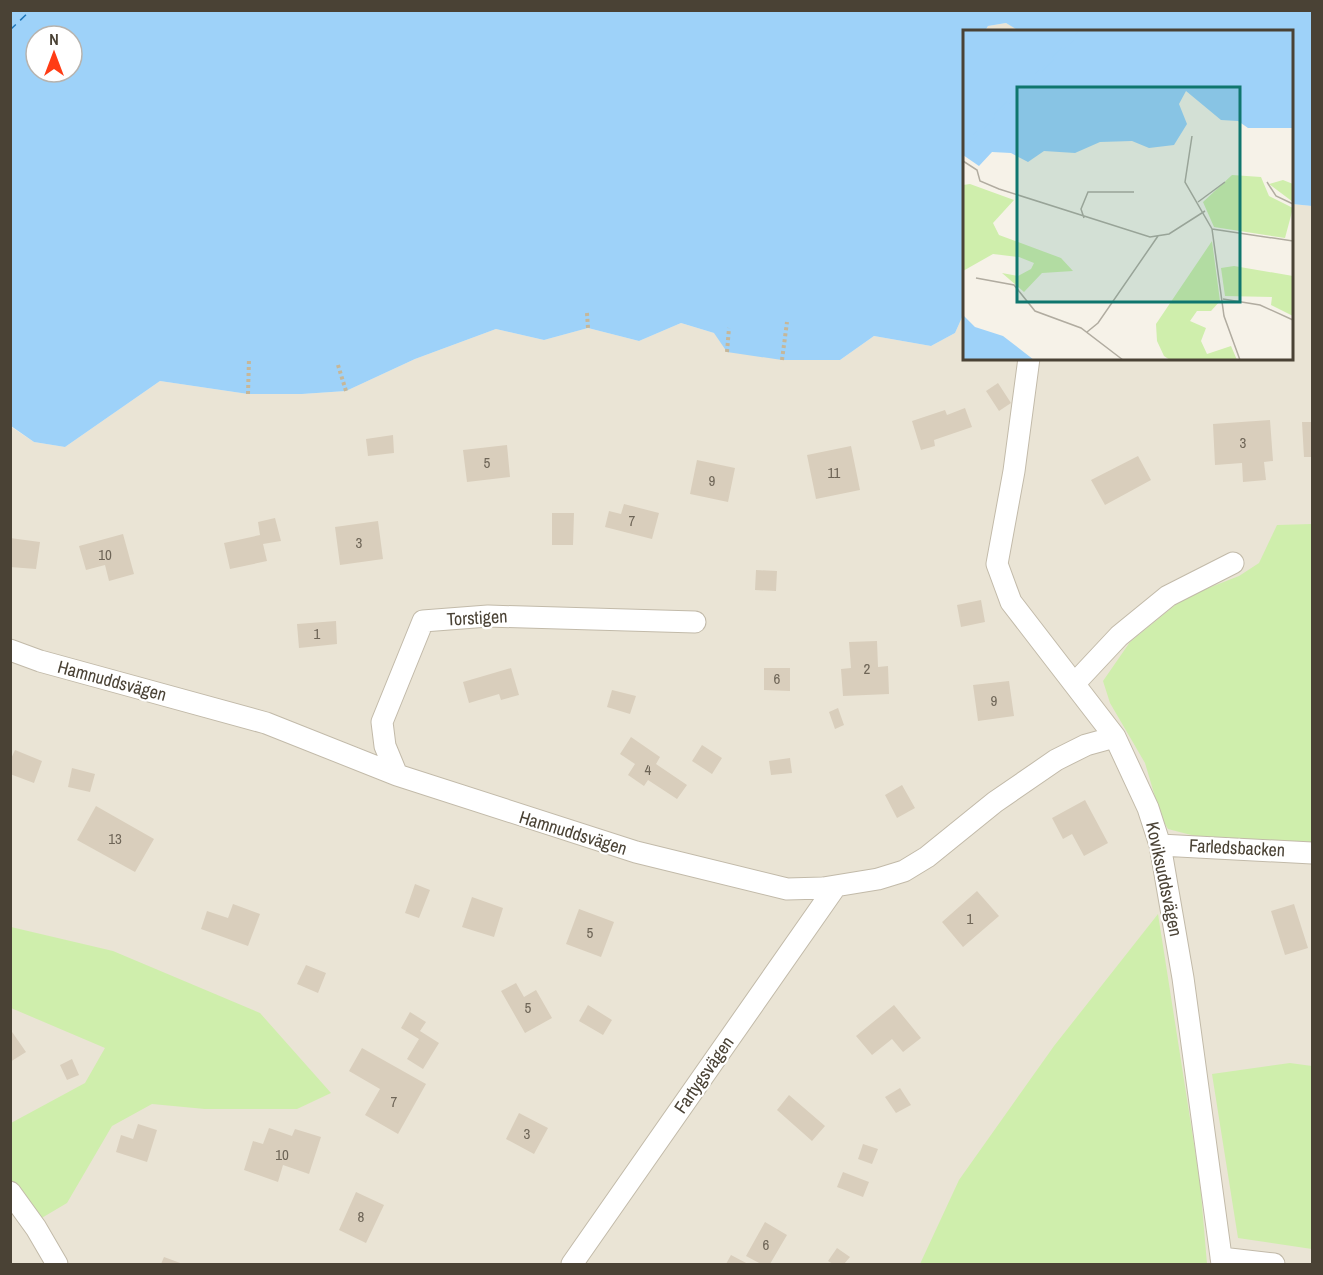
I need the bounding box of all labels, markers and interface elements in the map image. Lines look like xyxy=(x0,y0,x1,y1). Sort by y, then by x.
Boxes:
north arrow xyxy=(24,24,84,84)
text: N xyxy=(49,28,59,50)
inset map xyxy=(963,30,1293,360)
house number: 3 xyxy=(1240,432,1247,453)
house number: 5 xyxy=(484,452,491,473)
house number: 11 xyxy=(828,462,841,483)
house number: 9 xyxy=(709,470,716,491)
house number: 7 xyxy=(629,510,636,531)
house number: 3 xyxy=(356,532,363,553)
house number: 10 xyxy=(98,544,112,565)
street label: Torstigen xyxy=(446,603,508,632)
house number: 1 xyxy=(314,623,321,644)
street label: Hamnuddsvägen xyxy=(55,654,169,707)
house number: 2 xyxy=(864,658,871,679)
house number: 6 xyxy=(774,668,781,689)
house number: 9 xyxy=(991,690,998,711)
house number: 4 xyxy=(645,759,652,780)
street label: Hamnuddsvägen xyxy=(516,804,630,861)
street label: Koviksuddsvägen xyxy=(1140,819,1189,938)
house number: 13 xyxy=(108,828,122,849)
street label: Farledsbacken xyxy=(1188,833,1286,862)
house number: 1 xyxy=(967,908,974,929)
house number: 5 xyxy=(587,922,594,943)
house number: 5 xyxy=(525,997,532,1018)
street label: Fartygsvägen xyxy=(668,1031,739,1118)
house number: 7 xyxy=(391,1091,398,1112)
house number: 3 xyxy=(524,1123,531,1144)
house number: 10 xyxy=(275,1144,289,1165)
house number: 8 xyxy=(358,1206,365,1227)
house number: 6 xyxy=(763,1234,770,1255)

